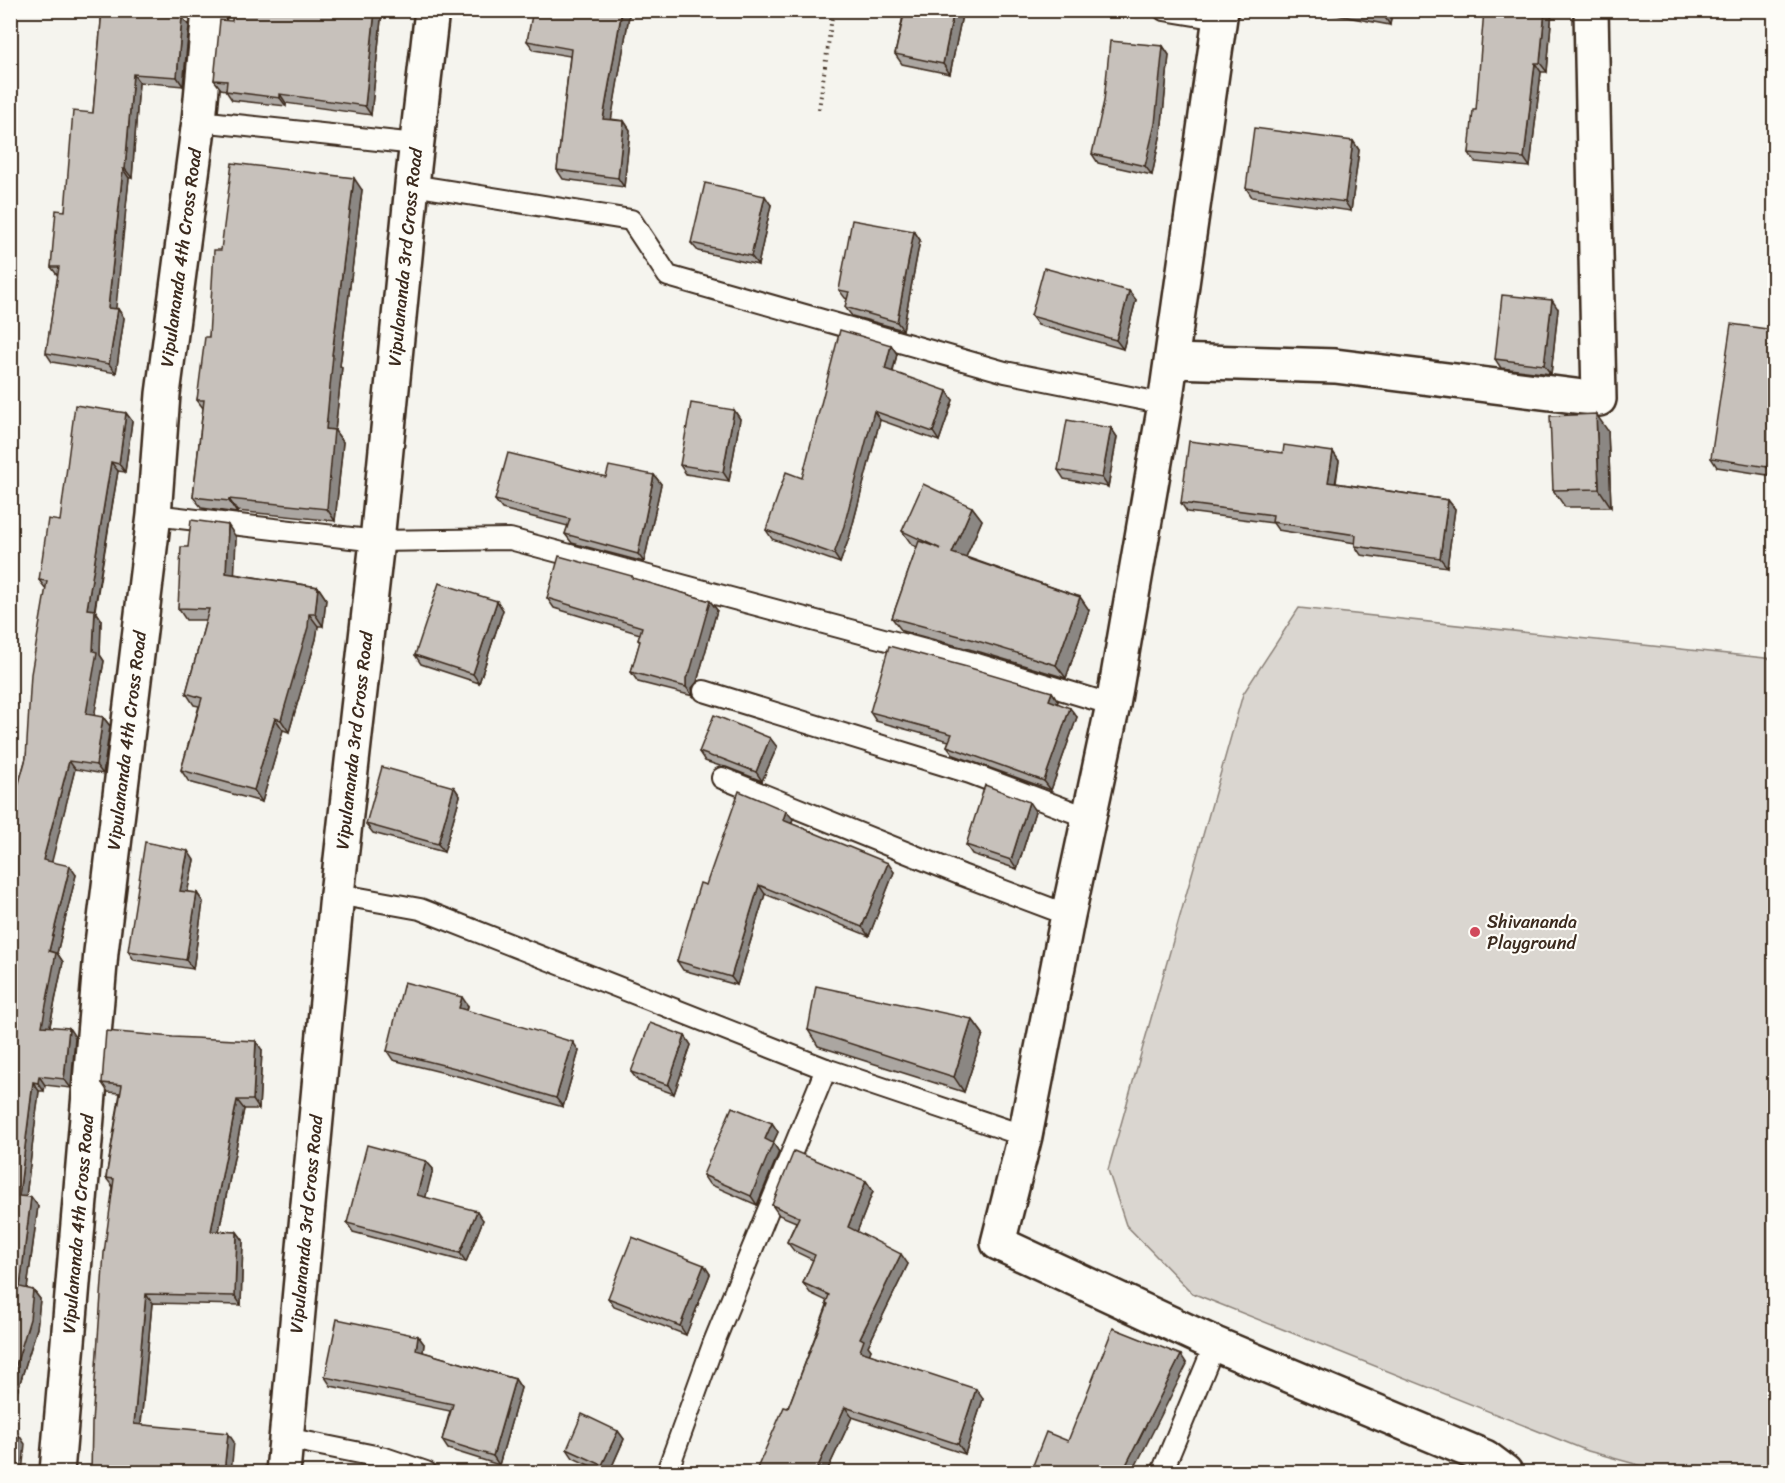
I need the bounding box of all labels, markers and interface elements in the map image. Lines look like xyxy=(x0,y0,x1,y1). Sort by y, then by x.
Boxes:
street label: Vipulananda 4th Cross Road xyxy=(151,145,211,369)
street label: Vipulananda 3rd Cross Road xyxy=(378,145,432,368)
street label: Vipulananda 4th Cross Road xyxy=(98,628,156,852)
street label: Vipulananda 3rd Cross Road xyxy=(326,628,383,851)
place label: Shivananda Playground xyxy=(1487,906,1577,959)
marker: Shivananda Playground xyxy=(1468,925,1482,939)
street label: Vipulananda 4th Cross Road xyxy=(53,1111,103,1335)
street label: Vipulananda 3rd Cross Road xyxy=(280,1112,332,1335)

